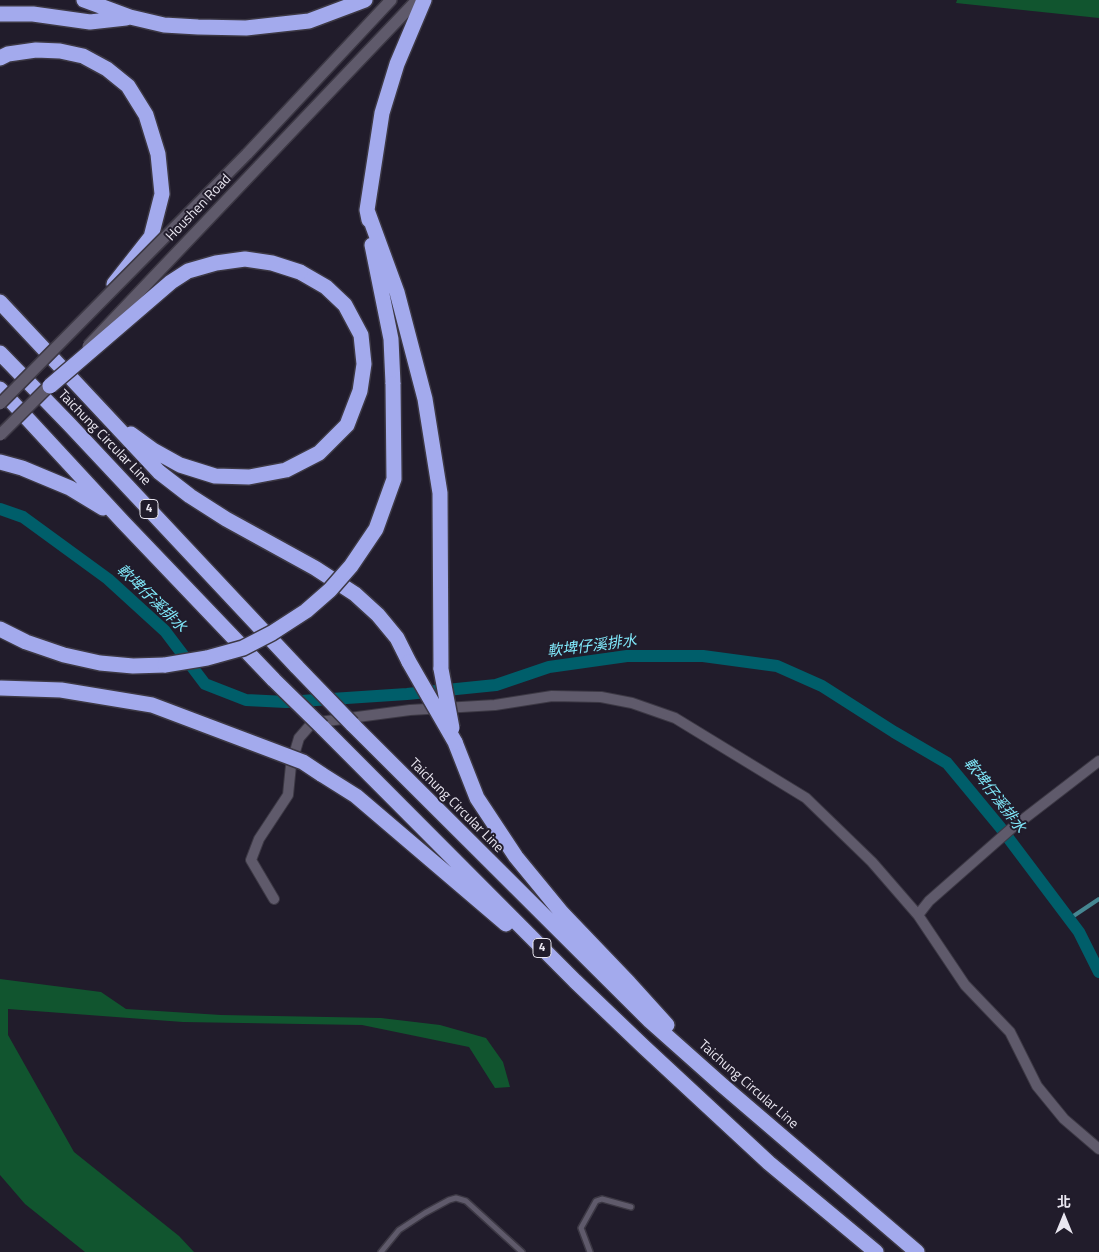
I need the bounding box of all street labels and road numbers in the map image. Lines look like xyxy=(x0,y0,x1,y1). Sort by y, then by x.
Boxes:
street label: Houshen Road xyxy=(163,171,235,245)
street label: Taichung Circular Line xyxy=(54,387,154,489)
road number: 4 xyxy=(140,499,158,518)
street label: Taichung Circular Line xyxy=(405,755,507,857)
road number: 4 xyxy=(533,938,551,958)
street label: Taichung Circular Line xyxy=(695,1037,801,1133)

